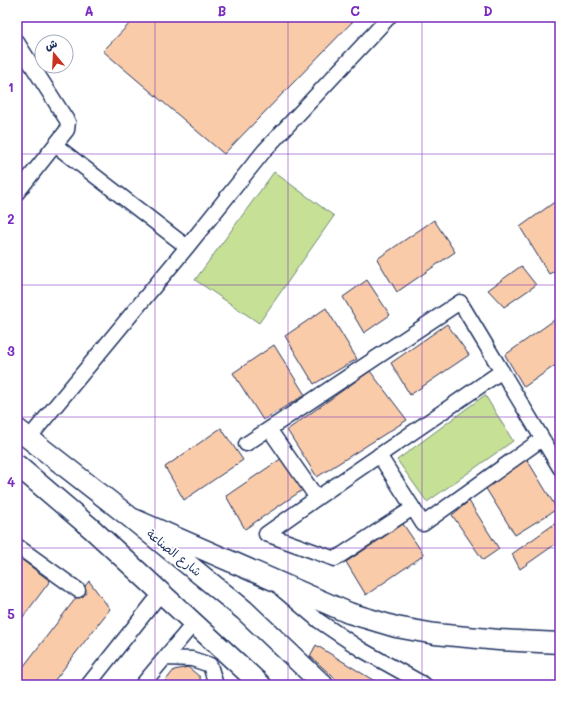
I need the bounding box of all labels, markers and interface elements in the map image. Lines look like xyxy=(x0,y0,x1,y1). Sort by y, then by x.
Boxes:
text: A xyxy=(84,2,94,19)
text: B xyxy=(218,2,227,19)
text: C xyxy=(350,2,360,19)
text: D xyxy=(483,2,493,19)
north arrow xyxy=(34,34,74,74)
text: ش xyxy=(43,35,59,53)
text: 1 xyxy=(8,78,14,95)
text: 2 xyxy=(7,210,15,227)
text: 3 xyxy=(7,342,15,359)
text: 4 xyxy=(7,473,15,490)
street label: شارع الصناعة xyxy=(143,525,205,581)
text: 5 xyxy=(7,605,15,622)

